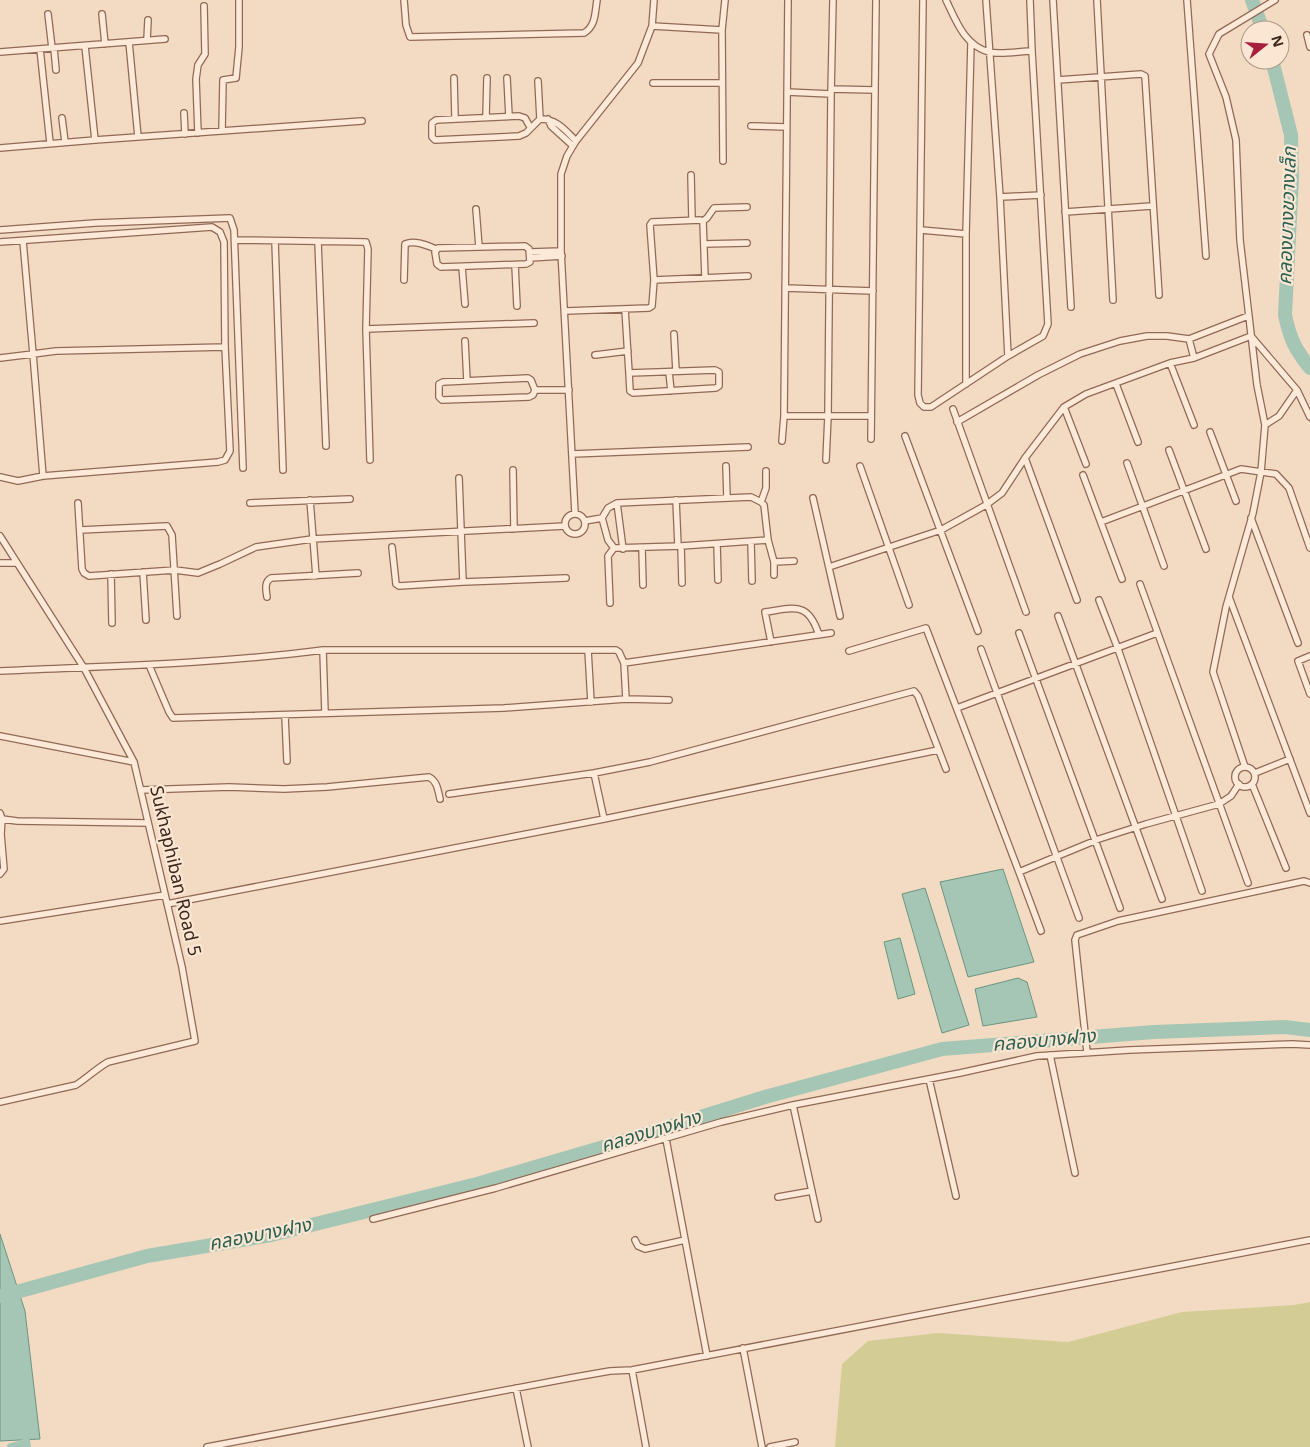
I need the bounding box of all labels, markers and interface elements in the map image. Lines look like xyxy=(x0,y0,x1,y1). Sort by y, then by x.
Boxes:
north arrow xyxy=(1240,20,1290,70)
text: N xyxy=(1265,33,1289,50)
water label: คลองบางขวางเล็ก xyxy=(1271,146,1305,286)
street label: Sukhaphiban Road 5 xyxy=(142,783,208,959)
water label: คลองบางฝาง xyxy=(991,1022,1098,1060)
water label: คลองบางฝาง xyxy=(597,1103,705,1161)
water label: คลองบางฝาง xyxy=(207,1211,314,1259)

